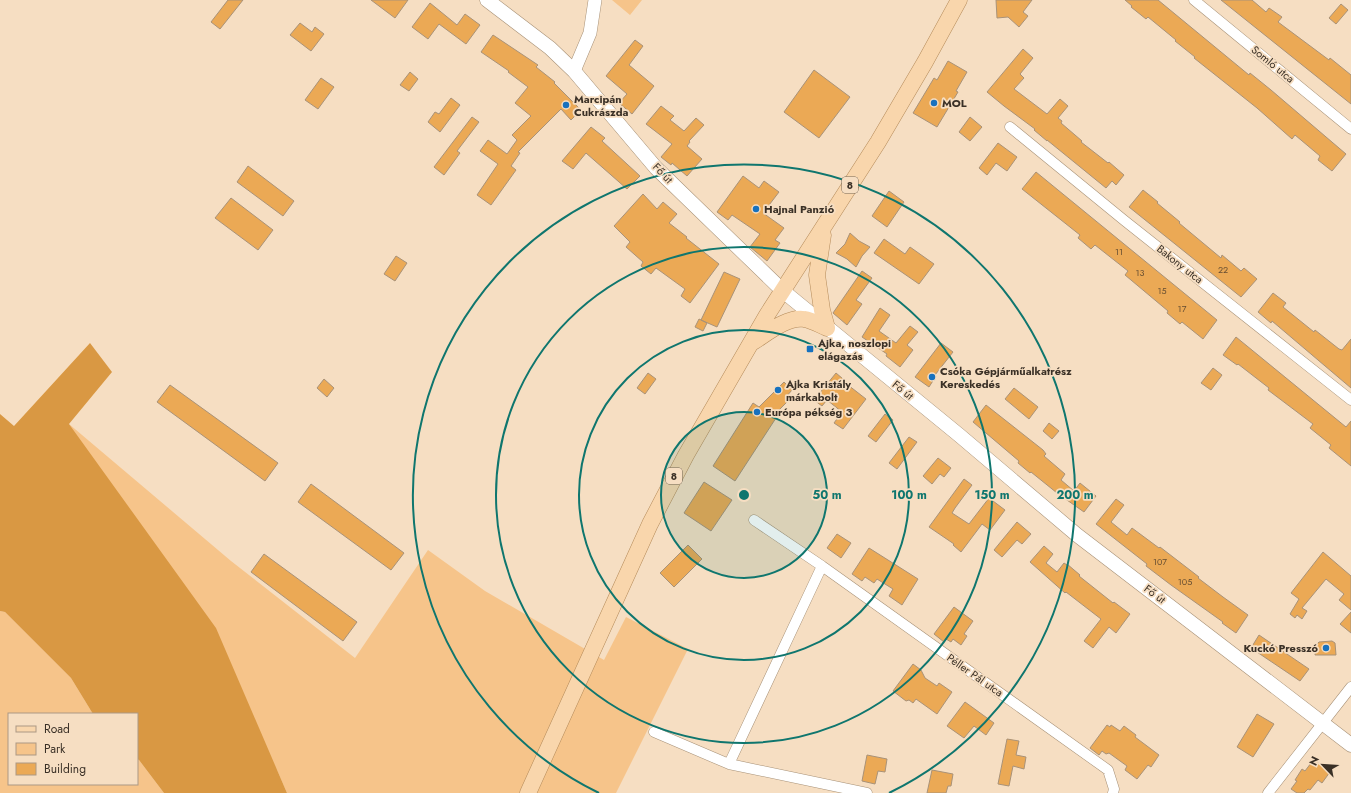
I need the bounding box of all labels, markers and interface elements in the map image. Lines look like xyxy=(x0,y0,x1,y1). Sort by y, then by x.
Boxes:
street label: Somló utca xyxy=(1248,42,1298,86)
place label: Marcipán Cukrászda xyxy=(574,91,628,120)
place label: MOL xyxy=(942,95,967,111)
marker: MOL xyxy=(929,98,939,108)
marker: Marcipán Cukrászda xyxy=(561,100,571,110)
street label: Fő út xyxy=(649,159,677,187)
road number: 8 xyxy=(842,177,858,193)
place label: Hajnal Panzió xyxy=(764,201,835,217)
marker: Hajnal Panzió xyxy=(751,204,761,214)
street label: Bakony utca xyxy=(1153,241,1207,287)
house number: 11 xyxy=(1115,245,1123,258)
house number: 22 xyxy=(1218,263,1228,276)
house number: 13 xyxy=(1136,266,1145,279)
house number: 15 xyxy=(1157,284,1167,297)
house number: 17 xyxy=(1178,302,1187,315)
place label: Ajka, noszlopi elágazás xyxy=(817,335,891,364)
marker: Ajka, noszlopi elágazás xyxy=(805,344,815,354)
place label: Csóka Gépjárműalkatrész Kereskedés xyxy=(940,363,1072,392)
marker: Csóka Gépjárműalkatrész Kereskedés xyxy=(927,372,937,382)
place label: Ajka Kristály márkabolt xyxy=(785,376,851,405)
street label: Fő út xyxy=(889,376,917,404)
marker: Ajka Kristály márkabolt xyxy=(773,385,783,395)
place label: Európa pékség 3 xyxy=(765,404,853,420)
marker: Európa pékség 3 xyxy=(752,407,762,417)
road number: 8 xyxy=(666,468,682,484)
text: 50 m xyxy=(812,486,842,504)
text: 100 m xyxy=(891,486,927,504)
text: 150 m xyxy=(974,486,1010,504)
text: 200 m xyxy=(1056,486,1094,504)
centre of rings xyxy=(737,488,751,502)
house number: 107 xyxy=(1153,555,1167,568)
house number: 105 xyxy=(1178,575,1192,588)
street label: Fő út xyxy=(1141,581,1169,608)
place label: Kuckó Presszó xyxy=(1244,640,1319,656)
marker: Kuckó Presszó xyxy=(1321,643,1331,653)
street label: Péller Pál utca xyxy=(944,650,1006,700)
legend xyxy=(8,713,138,785)
text: Road xyxy=(44,720,70,738)
text: Park xyxy=(44,740,66,758)
north arrow xyxy=(1303,745,1343,785)
text: N xyxy=(1305,753,1323,768)
text: Building xyxy=(44,760,86,778)

